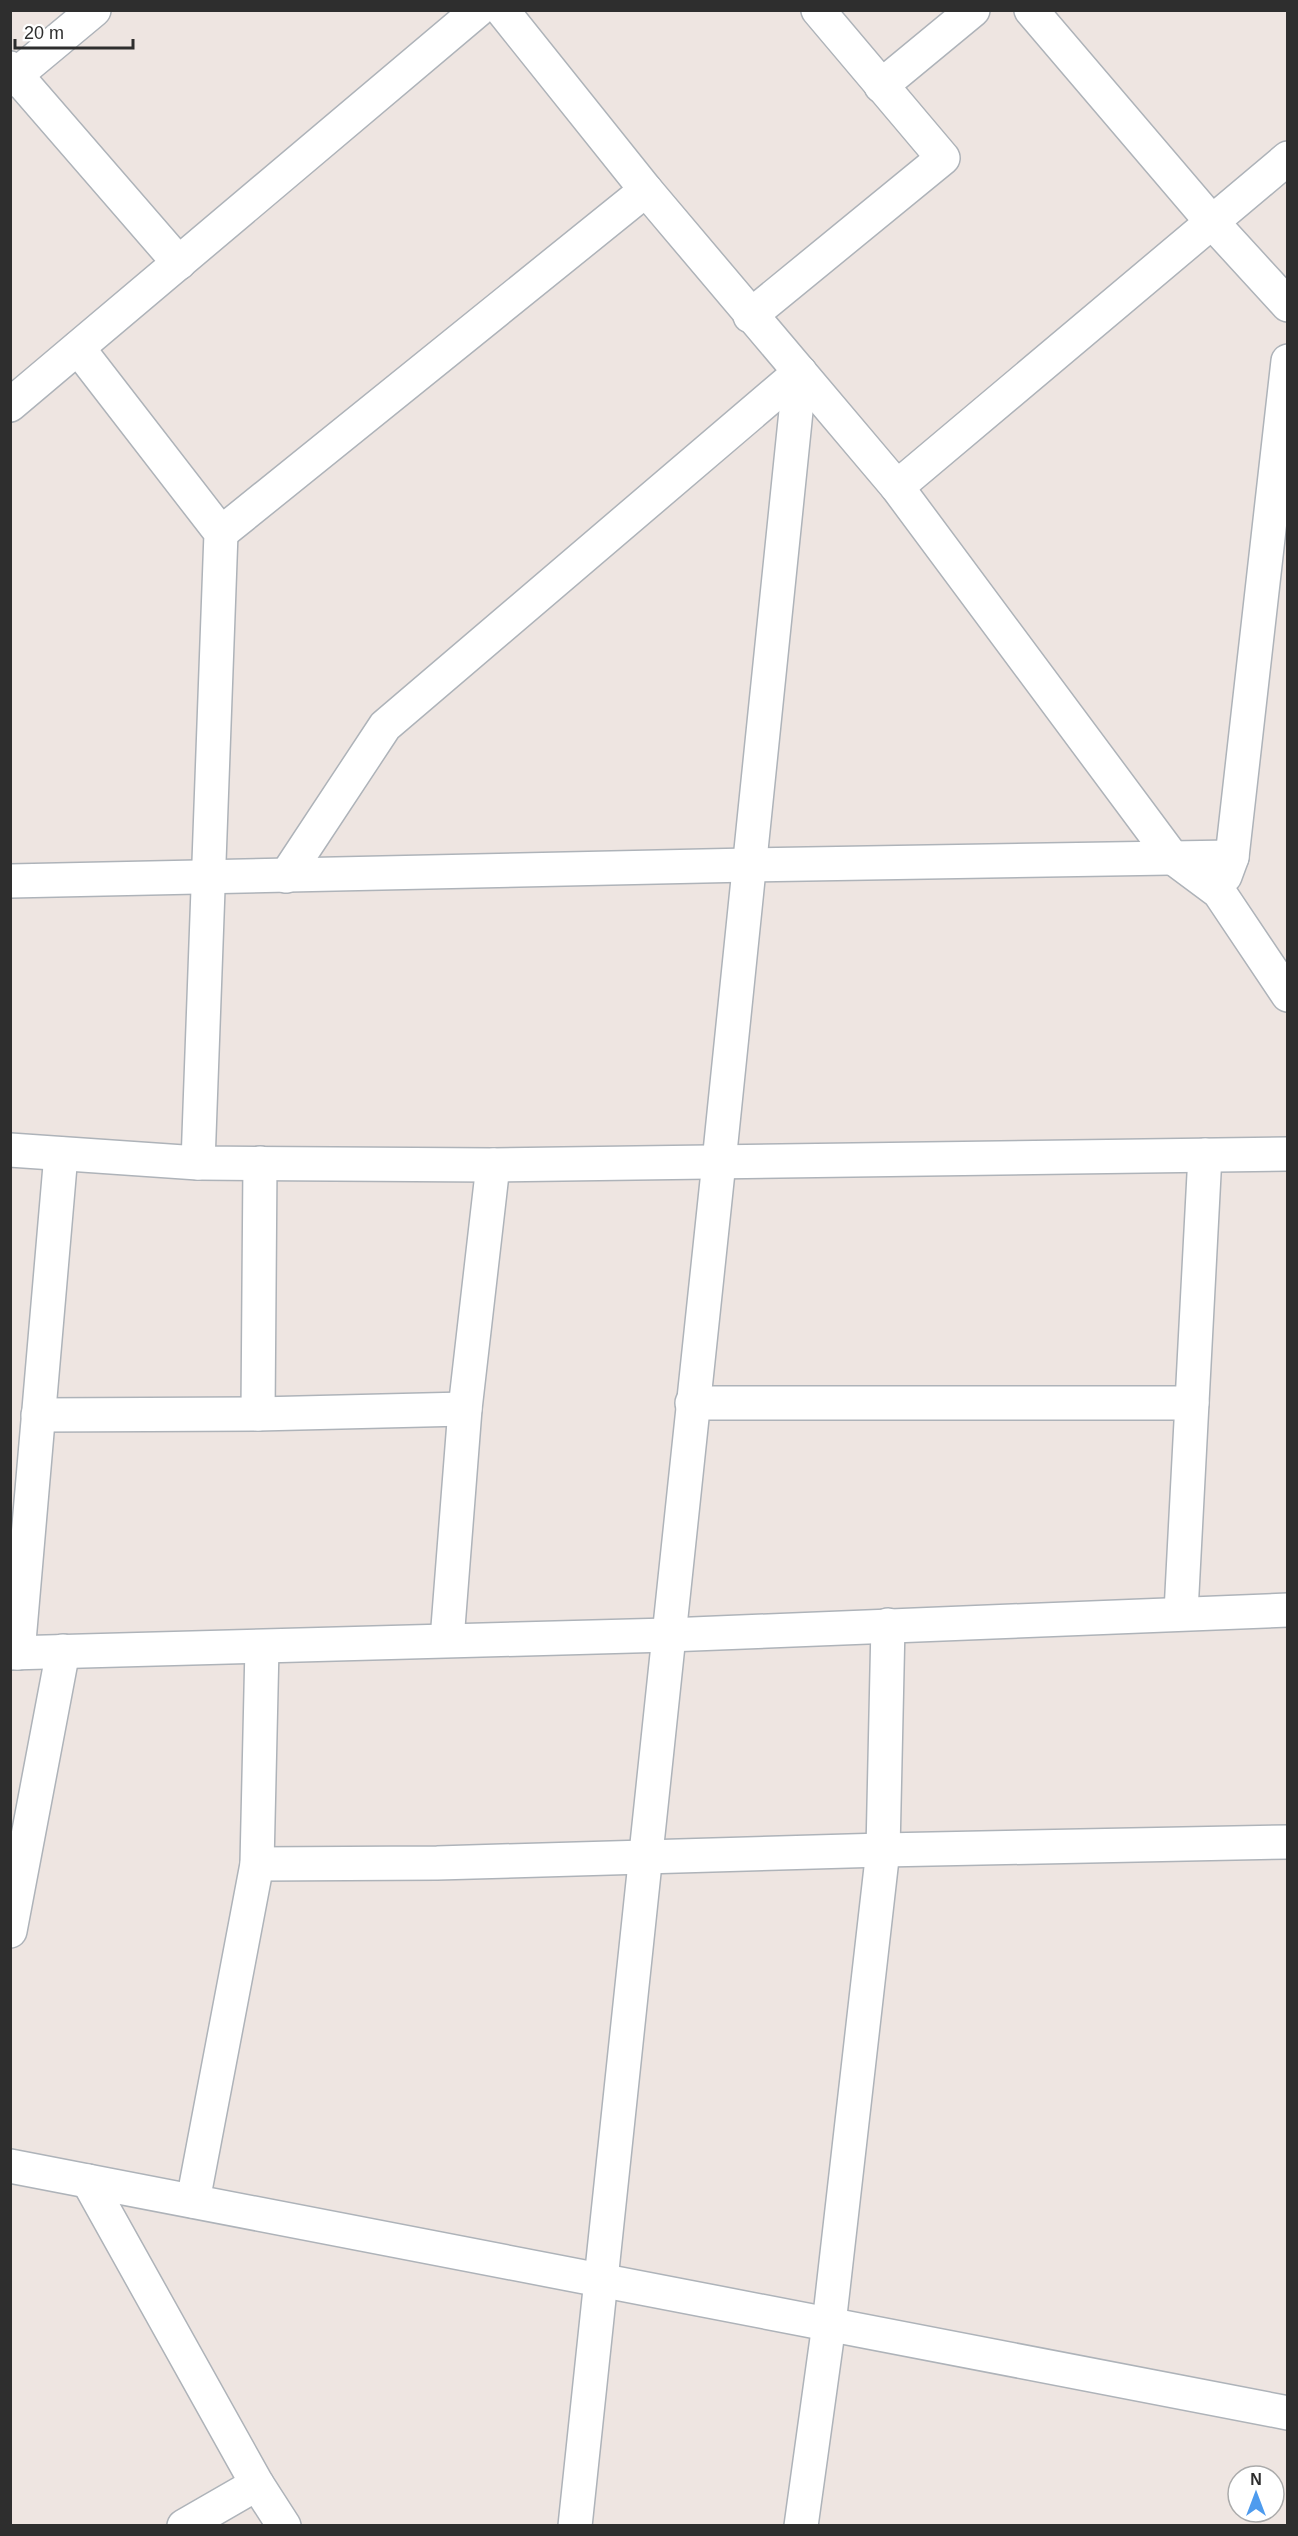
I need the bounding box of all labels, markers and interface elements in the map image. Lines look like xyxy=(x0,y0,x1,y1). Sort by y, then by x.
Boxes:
scale bar xyxy=(15,12,134,50)
text: 20 m xyxy=(24,23,64,43)
north arrow xyxy=(1226,2464,1286,2524)
text: N xyxy=(1250,2471,1262,2488)

